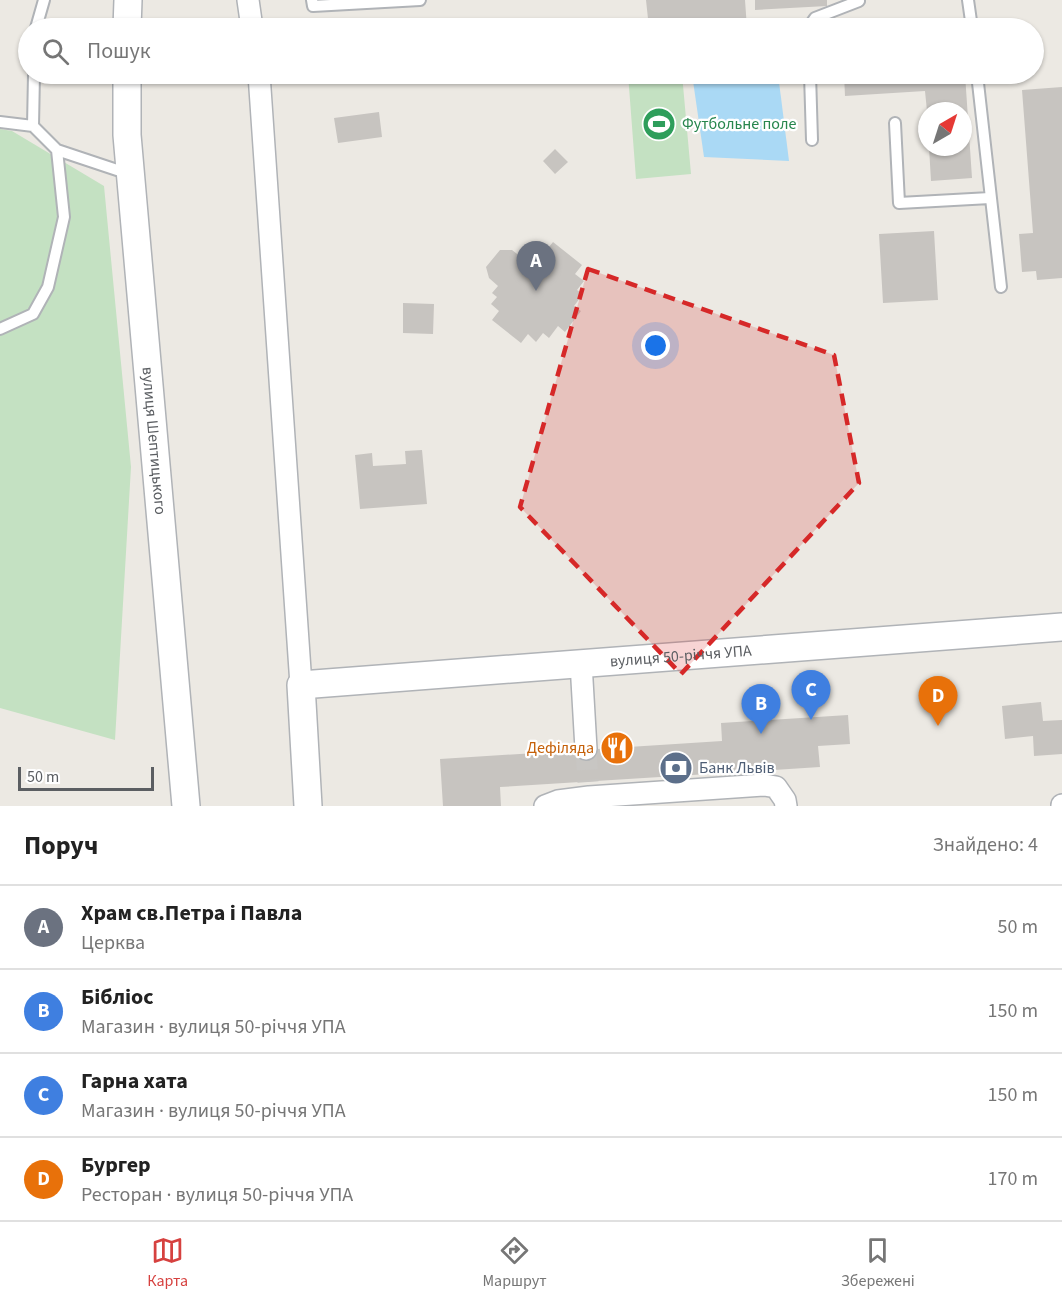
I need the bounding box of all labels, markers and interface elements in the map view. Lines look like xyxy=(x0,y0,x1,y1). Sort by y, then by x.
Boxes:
search box xyxy=(18,18,1044,84)
icon: search xyxy=(39,35,72,68)
text: Пошук xyxy=(87,35,151,67)
north arrow xyxy=(918,102,972,156)
sports icon: Футбольне поле xyxy=(641,106,677,142)
place label: Футбольне поле xyxy=(682,113,796,135)
pin: A xyxy=(516,242,556,291)
your location xyxy=(641,331,670,360)
street label: вулиця Шептицького xyxy=(136,366,171,516)
street label: вулиця 50-річчя УПА xyxy=(609,640,753,672)
pin: C xyxy=(792,670,830,720)
pin: D xyxy=(918,676,958,726)
pin: B xyxy=(742,684,780,734)
restaurant icon: Дефіляда xyxy=(599,730,635,766)
place label: Дефіляда xyxy=(527,737,594,759)
bank icon: Банк Львів xyxy=(658,750,694,786)
place label: Банк Львів xyxy=(699,757,775,779)
scale bar xyxy=(18,764,154,792)
text: 50 m xyxy=(27,766,59,788)
text: Поруч xyxy=(24,827,98,864)
text: Знайдено: 4 xyxy=(933,831,1038,859)
text: Храм св.Петра і Павла xyxy=(81,897,302,929)
text: A xyxy=(38,913,49,941)
text: 50 m xyxy=(998,913,1038,941)
text: Церква xyxy=(81,929,145,957)
text: Бібліос xyxy=(81,981,154,1013)
text: B xyxy=(37,997,50,1025)
text: 150 m xyxy=(988,997,1038,1025)
text: Магазин · вулиця 50-річчя УПА xyxy=(81,1013,346,1041)
text: Гарна хата xyxy=(81,1065,188,1097)
text: C xyxy=(38,1081,49,1109)
text: 150 m xyxy=(988,1081,1038,1109)
text: Магазин · вулиця 50-річчя УПА xyxy=(81,1097,346,1125)
text: Бургер xyxy=(81,1149,151,1181)
text: D xyxy=(37,1165,50,1193)
text: 170 m xyxy=(988,1165,1038,1193)
text: Ресторан · вулиця 50-річчя УПА xyxy=(81,1181,353,1209)
tab: Карта xyxy=(147,1234,188,1292)
tab: Маршрут xyxy=(482,1234,547,1292)
tab: Збережені xyxy=(841,1234,915,1292)

